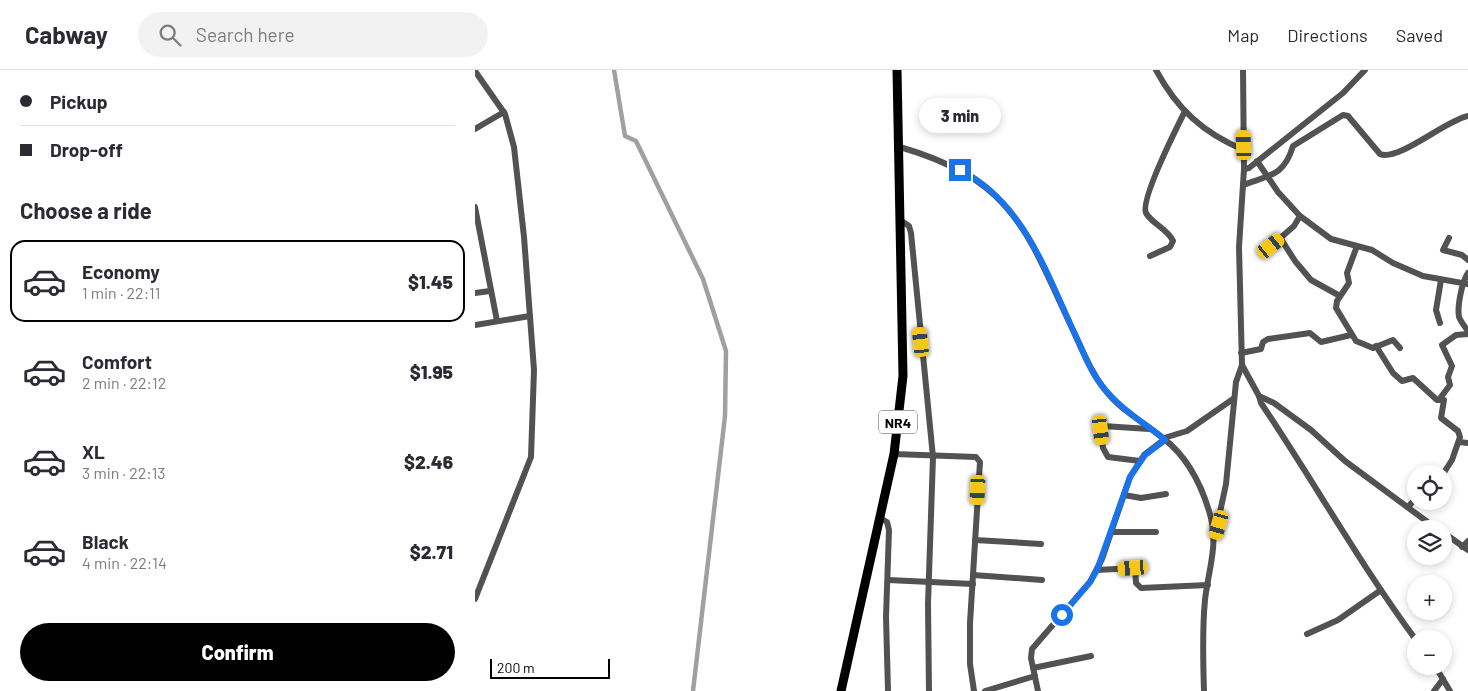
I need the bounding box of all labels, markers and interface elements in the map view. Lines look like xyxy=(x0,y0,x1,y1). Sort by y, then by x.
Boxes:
search box xyxy=(138,12,488,57)
text: Cabway xyxy=(25,20,108,49)
icon: search xyxy=(156,21,184,49)
text: Search here xyxy=(196,23,295,46)
text: Map xyxy=(1227,24,1259,46)
text: Directions xyxy=(1287,24,1368,46)
text: Saved xyxy=(1396,24,1443,46)
text: Pickup xyxy=(50,90,108,113)
callout: 3 min xyxy=(919,98,1001,132)
text: 3 min xyxy=(941,106,979,125)
car xyxy=(1235,130,1252,160)
text: Drop-off xyxy=(50,138,123,161)
route end xyxy=(949,159,971,181)
text: Choose a ride xyxy=(20,197,152,223)
car xyxy=(1254,231,1287,261)
icon: car xyxy=(22,259,67,304)
text: Economy xyxy=(82,260,160,283)
text: $1.45 xyxy=(408,270,453,293)
text: 1 min · 22:11 xyxy=(82,283,160,302)
car xyxy=(911,326,930,358)
icon: car xyxy=(22,349,67,394)
text: Comfort xyxy=(82,350,152,373)
text: $1.95 xyxy=(410,360,453,383)
text: 2 min · 22:12 xyxy=(82,373,166,392)
road number: NR4 xyxy=(879,411,917,434)
car xyxy=(1091,414,1110,446)
icon: car xyxy=(22,439,67,484)
text: XL xyxy=(82,440,105,463)
text: $2.46 xyxy=(404,450,453,473)
text: 3 min · 22:13 xyxy=(82,463,166,482)
map controls xyxy=(1407,465,1452,675)
button: locate xyxy=(1407,465,1452,510)
car xyxy=(969,475,986,505)
car xyxy=(1207,509,1230,541)
button: layers xyxy=(1407,520,1452,565)
icon: car xyxy=(22,529,67,574)
text: Black xyxy=(82,530,129,553)
text: $2.71 xyxy=(410,540,453,563)
text: 4 min · 22:14 xyxy=(82,553,167,572)
car xyxy=(1117,559,1148,577)
button: + xyxy=(1407,575,1452,620)
route start xyxy=(1051,604,1073,626)
button: Confirm xyxy=(20,623,455,681)
button: − xyxy=(1407,630,1452,675)
scale bar xyxy=(490,656,610,679)
text: 200 m xyxy=(497,659,535,676)

